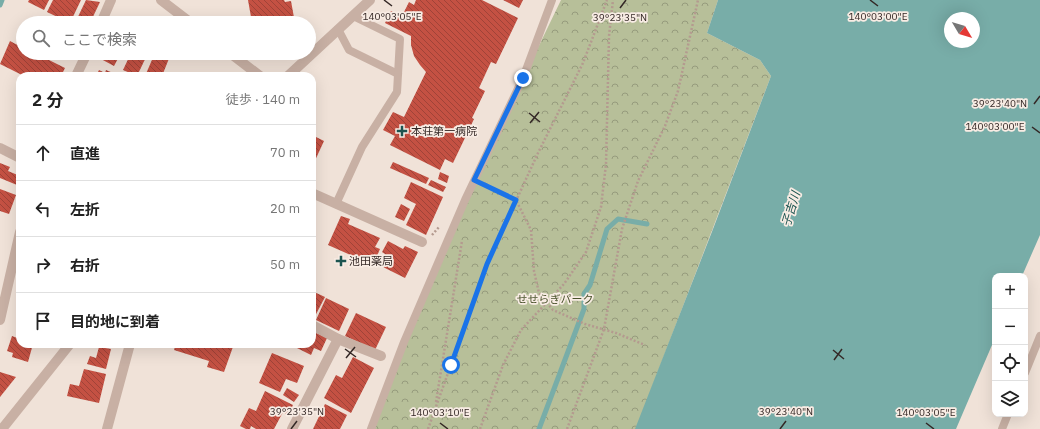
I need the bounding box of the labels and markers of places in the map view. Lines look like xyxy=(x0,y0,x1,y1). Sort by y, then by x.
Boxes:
place label: 本荘第一病院 xyxy=(411,124,477,138)
marker: 本荘第一病院 xyxy=(396,125,408,137)
place label: 池田薬局 xyxy=(349,254,393,268)
marker: 池田薬局 xyxy=(336,256,346,266)

